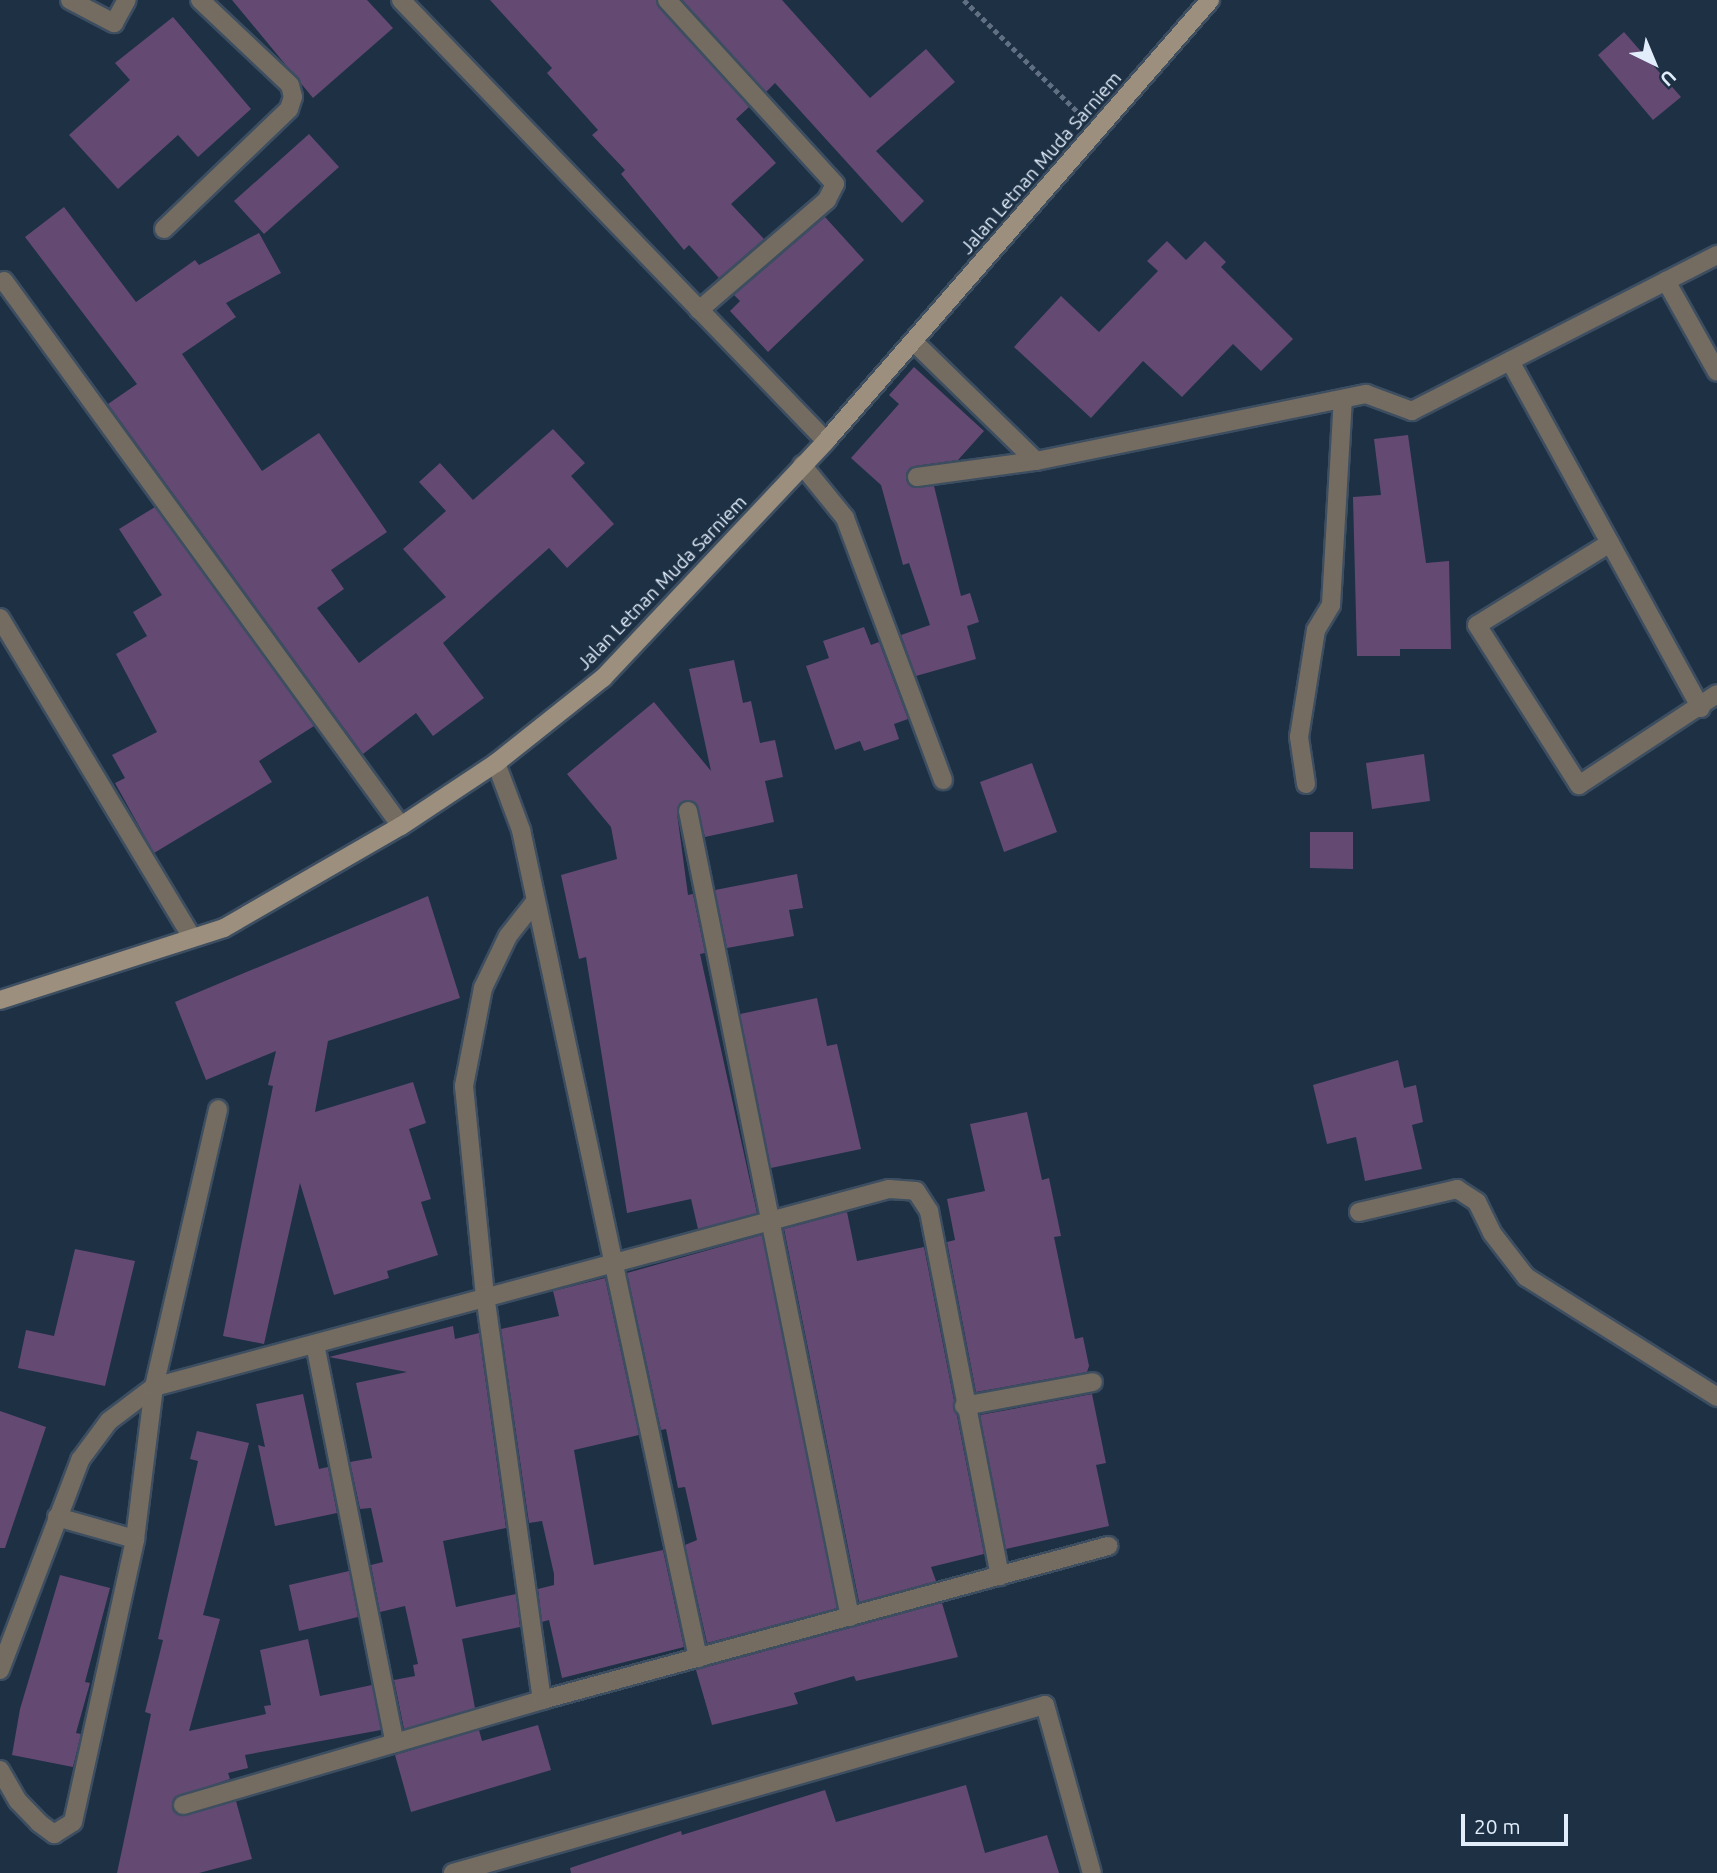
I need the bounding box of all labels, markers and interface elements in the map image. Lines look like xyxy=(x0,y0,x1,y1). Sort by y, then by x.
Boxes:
north arrow xyxy=(1619,28,1689,98)
text: U xyxy=(1656,66,1681,91)
street label: Jalan Letnan Muda Sarniem xyxy=(955,67,1127,259)
street label: Jalan Letnan Muda Sarniem xyxy=(572,491,752,675)
scale bar xyxy=(1465,1800,1572,1844)
text: 20 m xyxy=(1474,1814,1521,1838)

